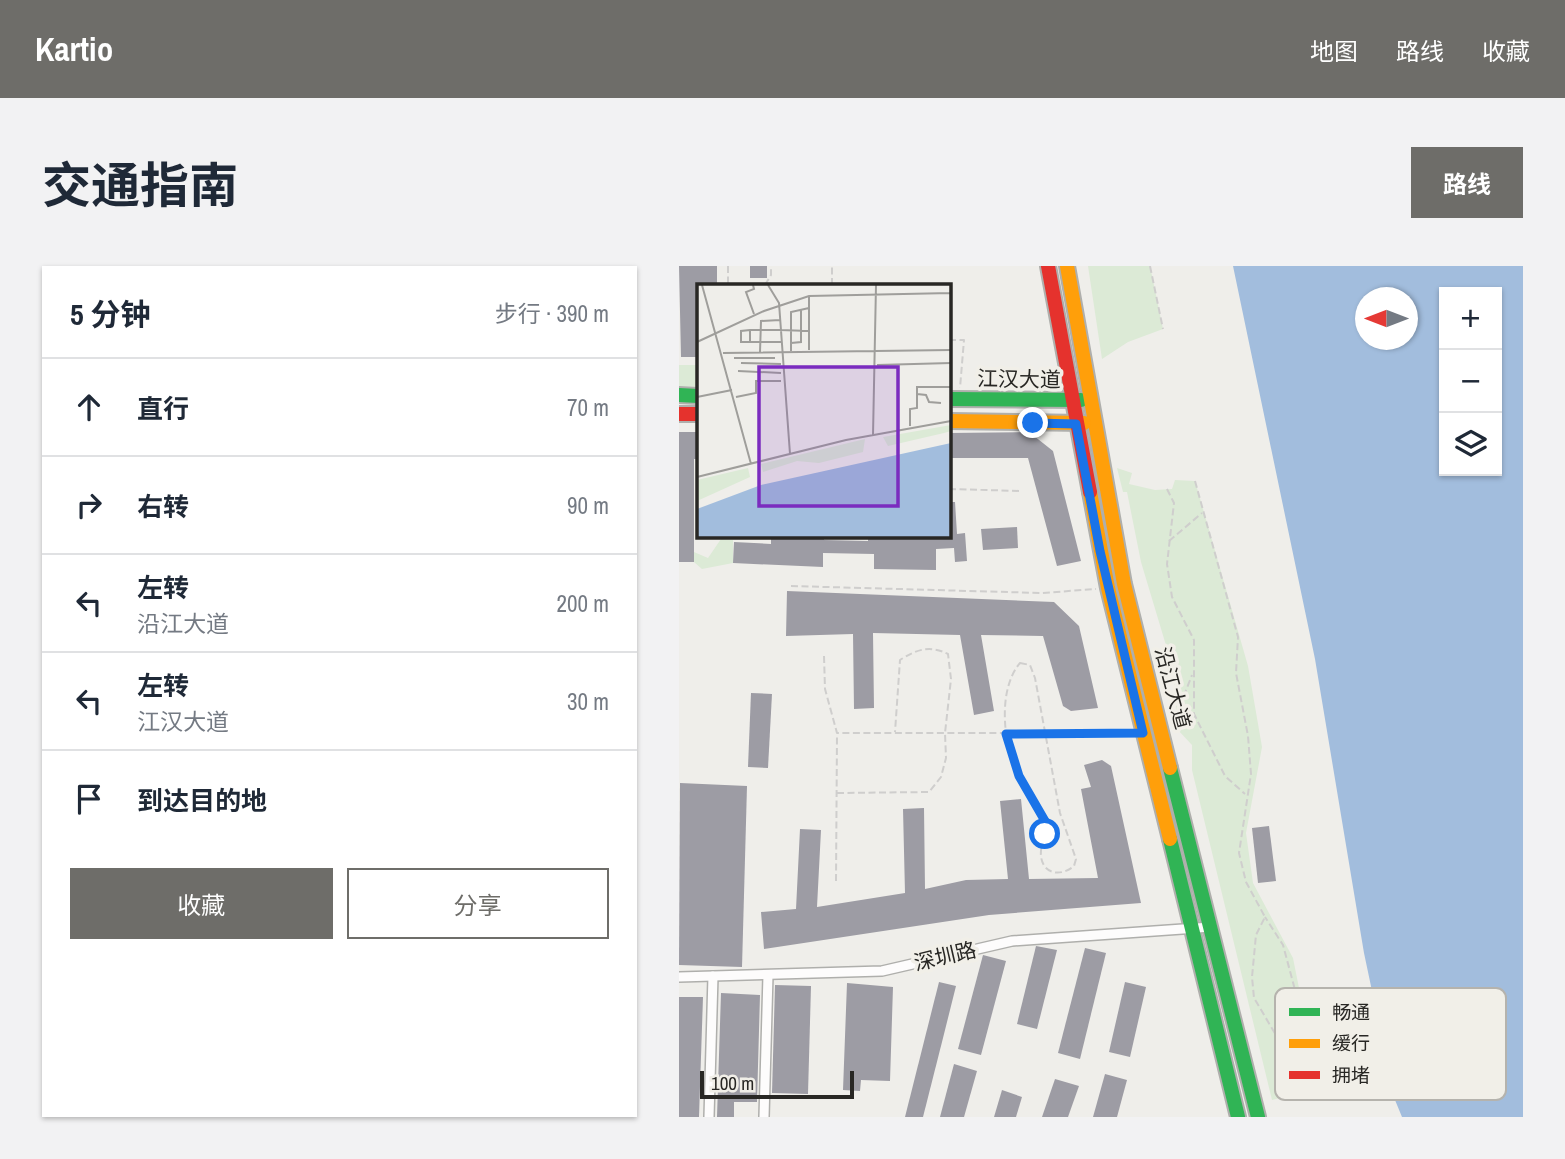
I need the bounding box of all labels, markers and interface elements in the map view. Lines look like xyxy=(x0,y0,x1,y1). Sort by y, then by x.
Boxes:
text: Kartio xyxy=(35,27,113,71)
text: 地图 xyxy=(1310,35,1358,67)
text: 路线 xyxy=(1396,35,1444,67)
text: 收藏 xyxy=(1482,35,1530,67)
button: 路线 xyxy=(1411,147,1523,218)
text: 交通指南 xyxy=(42,152,238,218)
inset map xyxy=(697,284,950,537)
north arrow xyxy=(1355,287,1418,350)
map controls xyxy=(1439,287,1502,476)
button: + xyxy=(1439,287,1502,350)
text: 5 分钟 xyxy=(70,294,151,334)
text: 步行 · 390 m xyxy=(495,298,609,329)
button: − xyxy=(1439,350,1502,413)
street label: 江汉大道 xyxy=(977,364,1061,394)
icon: ahead xyxy=(70,388,108,426)
text: 直行 xyxy=(137,391,189,426)
text: 70 m xyxy=(567,392,609,423)
route end xyxy=(1017,407,1048,438)
button: layers xyxy=(1439,413,1502,476)
icon: right xyxy=(70,486,108,524)
text: 右转 xyxy=(137,489,189,524)
text: 90 m xyxy=(567,490,609,521)
text: 左转 xyxy=(137,570,189,605)
icon: left xyxy=(70,584,108,622)
text: 200 m xyxy=(557,588,609,619)
text: 沿江大道 xyxy=(137,608,229,639)
street label: 沿江大道 xyxy=(1148,644,1198,732)
text: 左转 xyxy=(137,668,189,703)
icon: left xyxy=(70,682,108,720)
text: 30 m xyxy=(567,686,609,717)
text: 江汉大道 xyxy=(137,706,229,737)
icon: arrive xyxy=(70,780,108,818)
text: 到达目的地 xyxy=(137,783,267,818)
route start xyxy=(1029,818,1060,849)
button: 收藏 xyxy=(70,868,333,939)
button: 分享 xyxy=(347,868,609,939)
street label: 深圳路 xyxy=(911,935,979,977)
legend xyxy=(1275,988,1506,1100)
text: 畅通 xyxy=(1332,999,1370,1025)
text: 缓行 xyxy=(1332,1030,1370,1056)
text: 拥堵 xyxy=(1332,1062,1370,1088)
scale bar xyxy=(700,1068,854,1100)
text: 100 m xyxy=(711,1070,754,1096)

